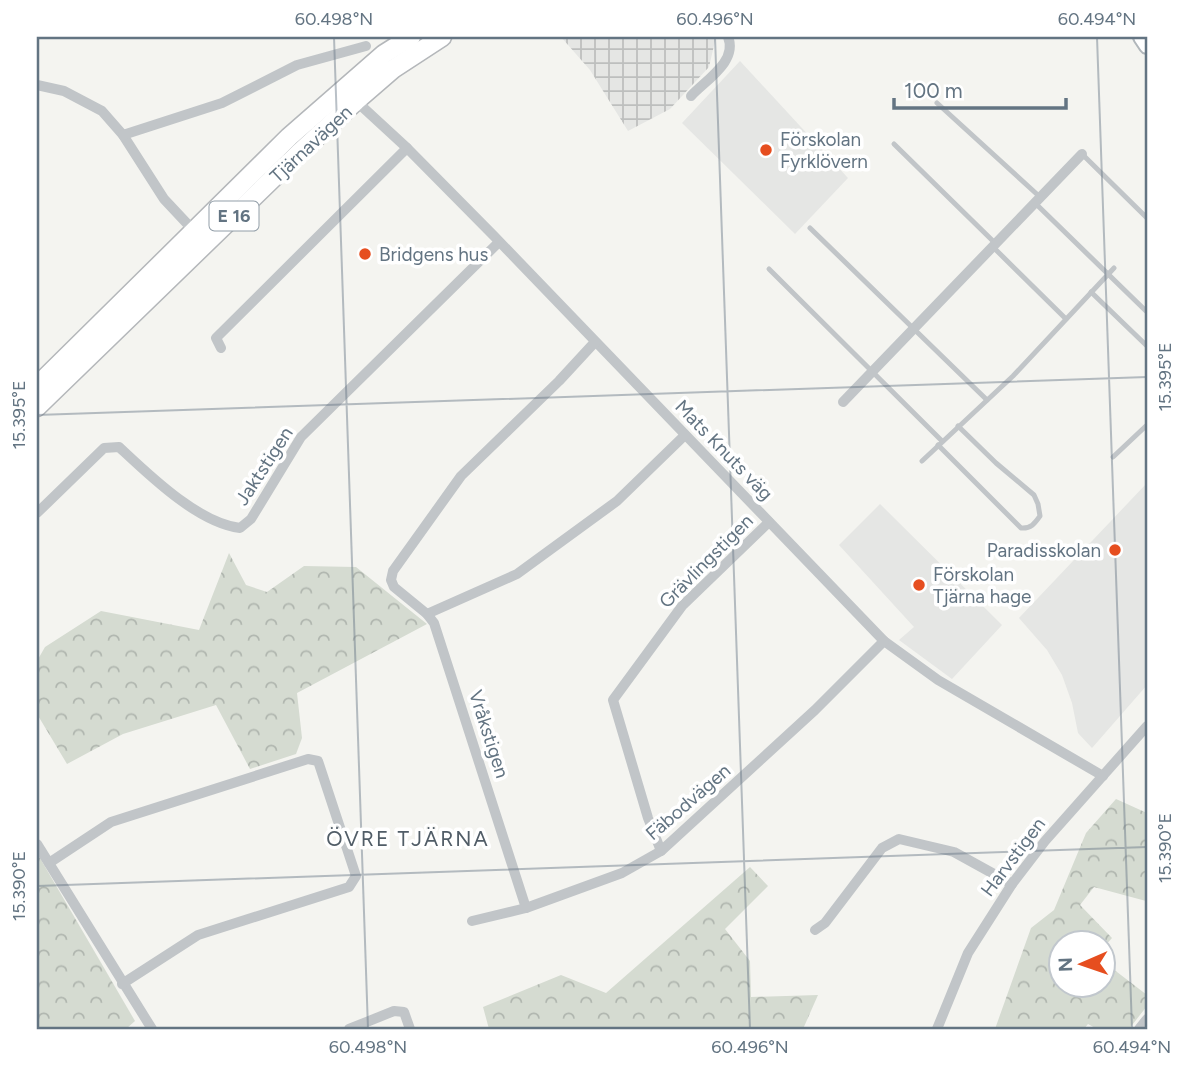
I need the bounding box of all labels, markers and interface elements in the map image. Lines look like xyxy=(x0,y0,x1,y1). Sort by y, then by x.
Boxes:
text: 60.498°N xyxy=(295,8,373,30)
text: 60.496°N xyxy=(676,8,754,30)
text: 60.494°N xyxy=(1058,8,1136,30)
scale bar xyxy=(894,66,1065,110)
text: 100 m xyxy=(904,78,963,103)
street label: Tjärnavägen xyxy=(265,100,357,188)
place label: Förskolan Fyrklövern xyxy=(780,128,868,173)
marker: Förskolan Fyrklövern xyxy=(758,142,774,158)
road number: E 16 xyxy=(210,202,258,230)
place label: Bridgens hus xyxy=(379,243,488,266)
marker: Bridgens hus xyxy=(357,246,373,262)
text: 15.395°E xyxy=(1154,342,1176,412)
text: 15.395°E xyxy=(8,380,30,450)
street label: Mats Knuts väg xyxy=(670,395,778,505)
street label: Jaktstigen xyxy=(230,423,298,509)
street label: Grävlingstigen xyxy=(654,509,758,613)
place label: Paradisskolan xyxy=(987,539,1101,562)
marker: Paradisskolan xyxy=(1107,542,1123,558)
place label: Förskolan Tjärna hage xyxy=(933,563,1032,608)
marker: Förskolan Tjärna hage xyxy=(911,577,927,593)
street label: Vråkstigen xyxy=(464,687,514,781)
street label: Fäbodvägen xyxy=(641,759,735,845)
street label: Harvstigen xyxy=(976,813,1050,901)
text: 15.390°E xyxy=(1154,813,1176,883)
district label: ÖVRE TJÄRNA xyxy=(326,826,490,851)
text: 15.390°E xyxy=(8,851,30,921)
north arrow xyxy=(1048,930,1118,1000)
text: N xyxy=(1054,957,1077,972)
text: 60.498°N xyxy=(329,1036,407,1058)
text: 60.496°N xyxy=(711,1036,789,1058)
text: 60.494°N xyxy=(1093,1036,1171,1058)

